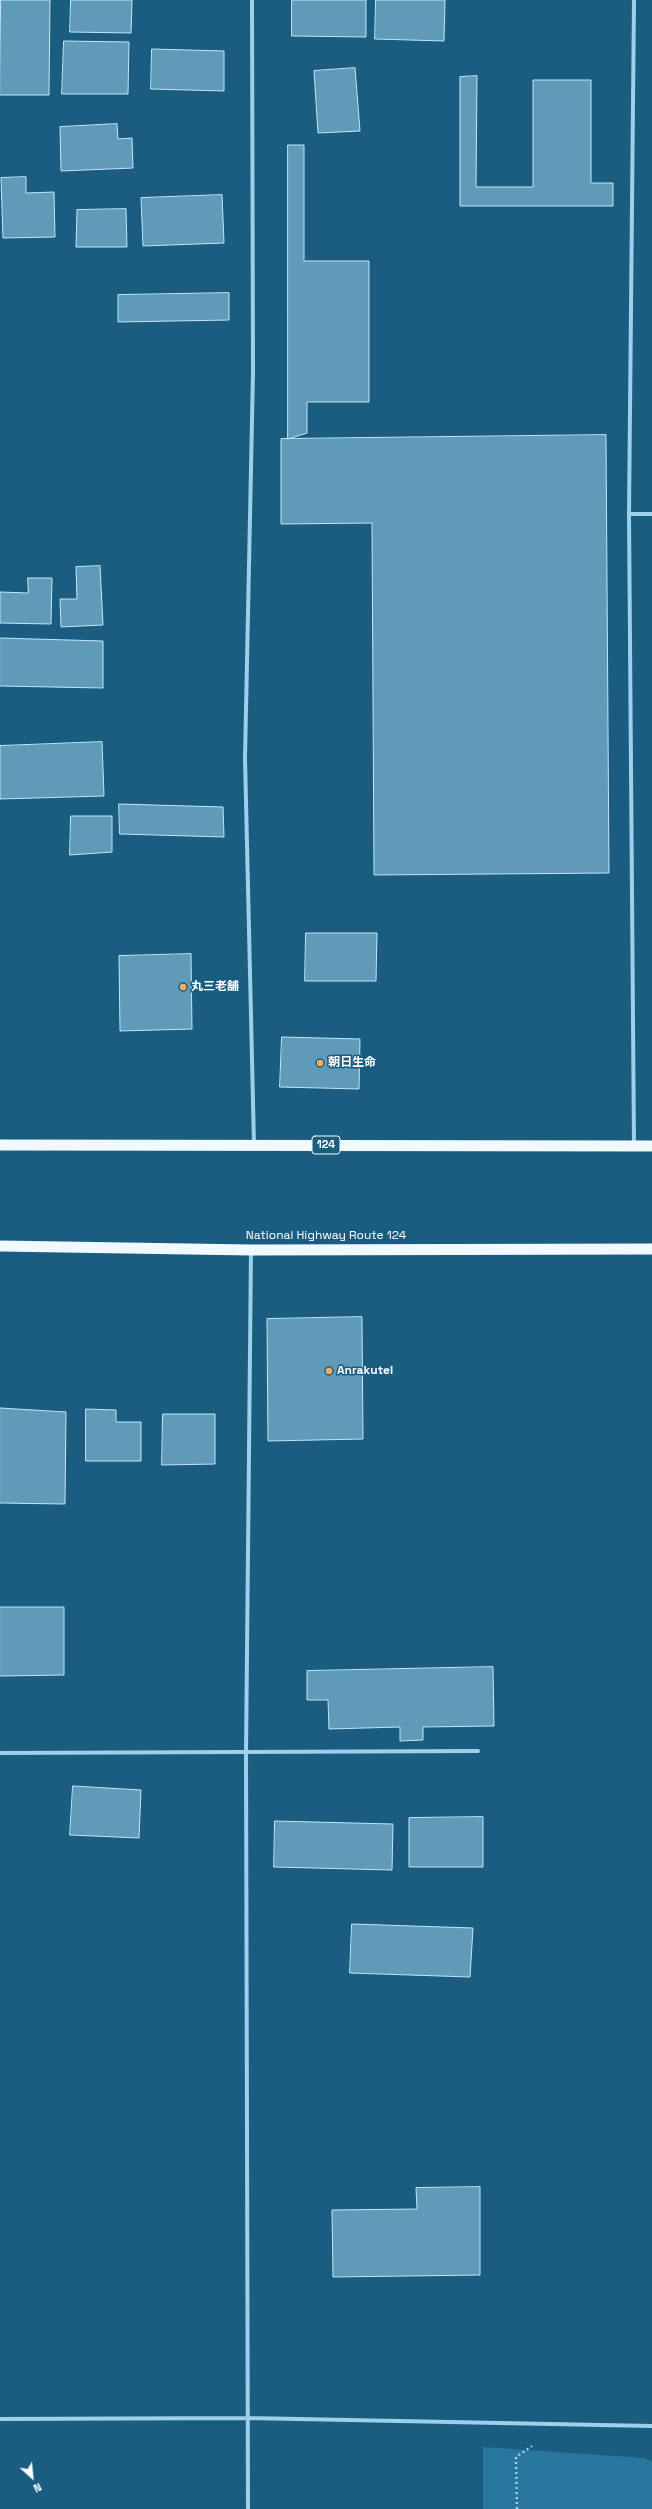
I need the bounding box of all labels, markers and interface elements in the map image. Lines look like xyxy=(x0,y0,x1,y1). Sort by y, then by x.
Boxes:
place label: 丸三老舗 xyxy=(191,980,239,994)
marker: 丸三老舗 xyxy=(178,982,188,992)
place label: 朝日生命 xyxy=(328,1056,376,1070)
marker: 朝日生命 xyxy=(315,1058,325,1068)
road number: 124 xyxy=(312,1136,340,1154)
street label: National Highway Route 124 xyxy=(246,1229,406,1243)
place label: Anrakutei xyxy=(337,1364,393,1378)
marker: Anrakutei xyxy=(324,1366,334,1376)
north arrow xyxy=(12,2457,52,2497)
text: N xyxy=(31,2480,44,2496)

